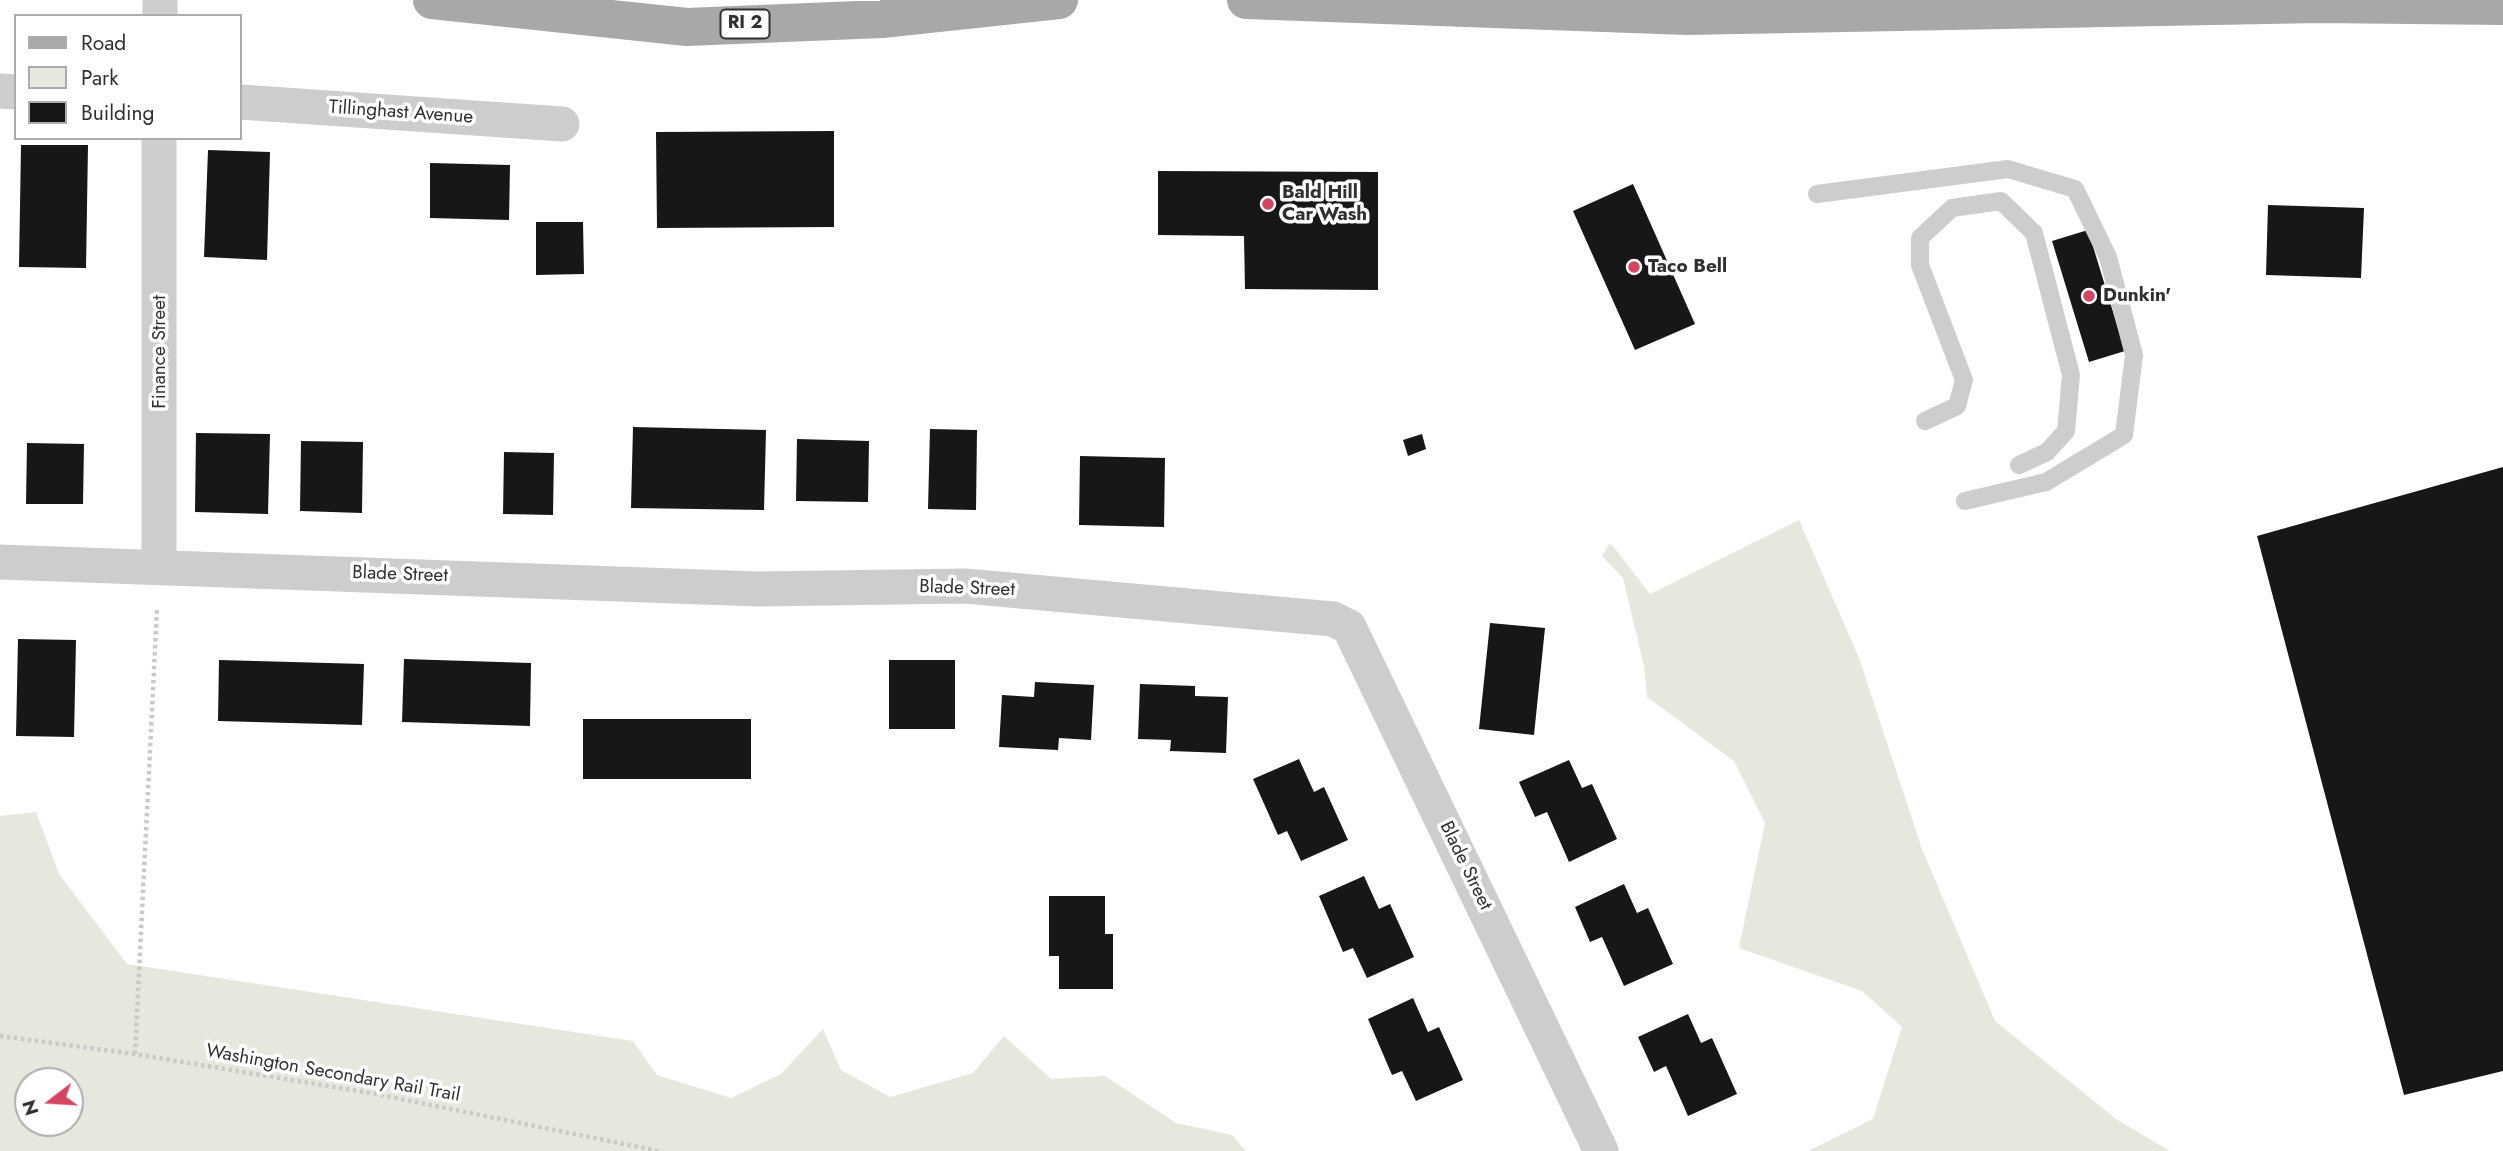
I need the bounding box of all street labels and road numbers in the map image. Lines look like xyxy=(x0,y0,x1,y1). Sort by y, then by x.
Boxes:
road number: RI 2 xyxy=(720,9,770,38)
street label: Tillinghast Avenue xyxy=(328,97,474,129)
street label: Finance Street xyxy=(149,295,171,409)
street label: Blade Street xyxy=(352,562,448,588)
street label: Blade Street xyxy=(919,576,1015,602)
street label: Blade Street xyxy=(1434,818,1496,914)
street label: Washington Secondary Rail Trail xyxy=(204,1040,462,1108)

